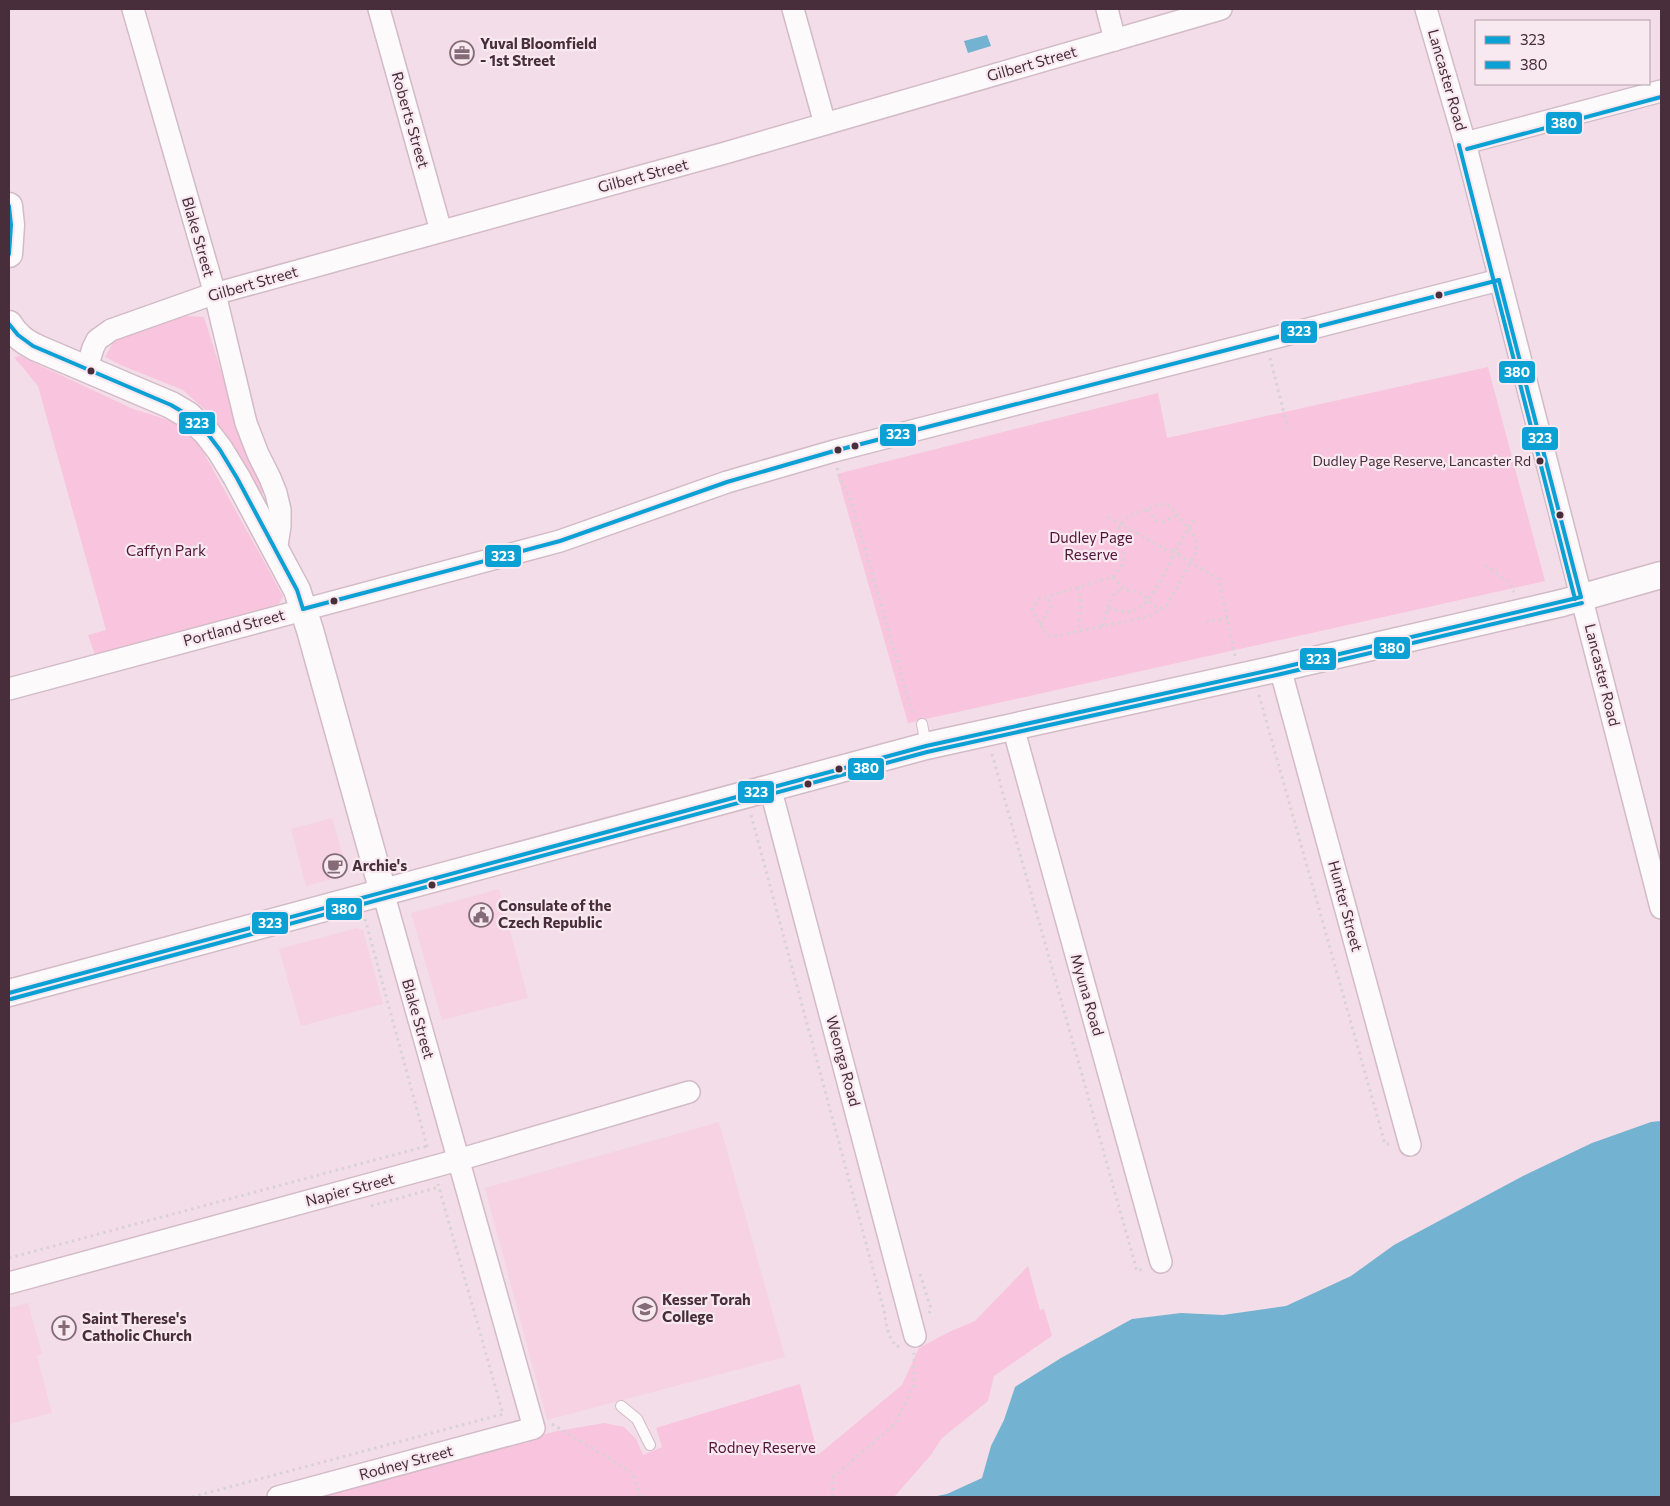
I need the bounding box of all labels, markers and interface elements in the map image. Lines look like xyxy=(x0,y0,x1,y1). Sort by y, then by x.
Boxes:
legend xyxy=(1475,20,1650,85)
street label: Lancaster Road xyxy=(1425,27,1471,133)
text: 323 xyxy=(1520,30,1545,48)
place label: Yuval Bloomfield - 1st Street xyxy=(480,34,597,69)
office icon: Yuval Bloomfield - 1st Street xyxy=(449,40,475,66)
street label: Gilbert Street xyxy=(985,42,1079,84)
text: 380 xyxy=(1520,55,1547,73)
street label: Roberts Street xyxy=(389,69,433,170)
line badge: 380 xyxy=(1545,111,1583,135)
text: 380 xyxy=(1551,114,1577,131)
street label: Gilbert Street xyxy=(596,154,690,196)
street label: Blake Street xyxy=(179,195,219,279)
street label: Gilbert Street xyxy=(206,262,300,304)
unlabelled marker xyxy=(1434,290,1444,300)
line badge: 323 xyxy=(1280,320,1318,344)
text: 323 xyxy=(1287,322,1311,339)
line badge: 380 xyxy=(1498,360,1536,384)
text: 380 xyxy=(1504,363,1530,380)
unlabelled marker xyxy=(86,366,96,376)
line badge: 323 xyxy=(178,411,216,435)
text: 323 xyxy=(185,414,209,431)
line badge: 323 xyxy=(879,423,917,447)
text: 323 xyxy=(886,425,910,442)
line badge: 323 xyxy=(1521,426,1559,451)
text: 323 xyxy=(1528,429,1552,446)
unlabelled marker xyxy=(850,441,860,451)
unlabelled marker xyxy=(833,445,843,455)
place label: Dudley Page Reserve, Lancaster Rd xyxy=(1312,452,1531,469)
marker: Dudley Page Reserve, Lancaster Rd xyxy=(1535,456,1545,466)
unlabelled marker xyxy=(1555,510,1565,520)
park label: Dudley Page Reserve xyxy=(1049,528,1133,563)
park label: Caffyn Park xyxy=(126,541,206,559)
line badge: 323 xyxy=(484,544,522,568)
text: 323 xyxy=(491,547,515,564)
unlabelled marker xyxy=(329,596,339,606)
street label: Portland Street xyxy=(181,605,287,649)
street label: Lancaster Road xyxy=(1582,622,1624,728)
line badge: 380 xyxy=(1373,636,1411,660)
text: 380 xyxy=(1379,639,1405,656)
line badge: 323 xyxy=(1299,647,1337,671)
text: 323 xyxy=(1306,650,1330,667)
line badge: 380 xyxy=(847,757,885,781)
text: 380 xyxy=(853,759,879,776)
unlabelled marker xyxy=(834,764,844,774)
unlabelled marker xyxy=(803,779,813,789)
line badge: 323 xyxy=(737,780,775,804)
text: 323 xyxy=(744,783,768,800)
cafe icon: Archie's xyxy=(322,853,348,879)
place label: Archie's xyxy=(352,856,407,874)
street label: Hunter Street xyxy=(1325,858,1367,953)
unlabelled marker xyxy=(427,880,437,890)
place label: Consulate of the Czech Republic xyxy=(498,896,611,931)
line badge: 380 xyxy=(325,897,363,921)
text: 380 xyxy=(331,900,357,917)
public building icon: Consulate of the Czech Republic xyxy=(468,902,494,928)
line badge: 323 xyxy=(251,911,289,935)
text: 323 xyxy=(258,914,282,931)
street label: Myuna Road xyxy=(1068,952,1108,1038)
street label: Blake Street xyxy=(399,977,439,1061)
street label: Weonga Road xyxy=(823,1013,865,1108)
street label: Napier Street xyxy=(303,1169,396,1210)
place label: Kesser Torah College xyxy=(662,1290,751,1325)
school or university icon: Kesser Torah College xyxy=(632,1296,658,1322)
place label: Saint Therese's Catholic Church xyxy=(82,1309,192,1344)
church icon: Saint Therese's Catholic Church xyxy=(51,1315,77,1341)
park label: Rodney Reserve xyxy=(708,1438,816,1456)
street label: Rodney Street xyxy=(357,1441,455,1483)

